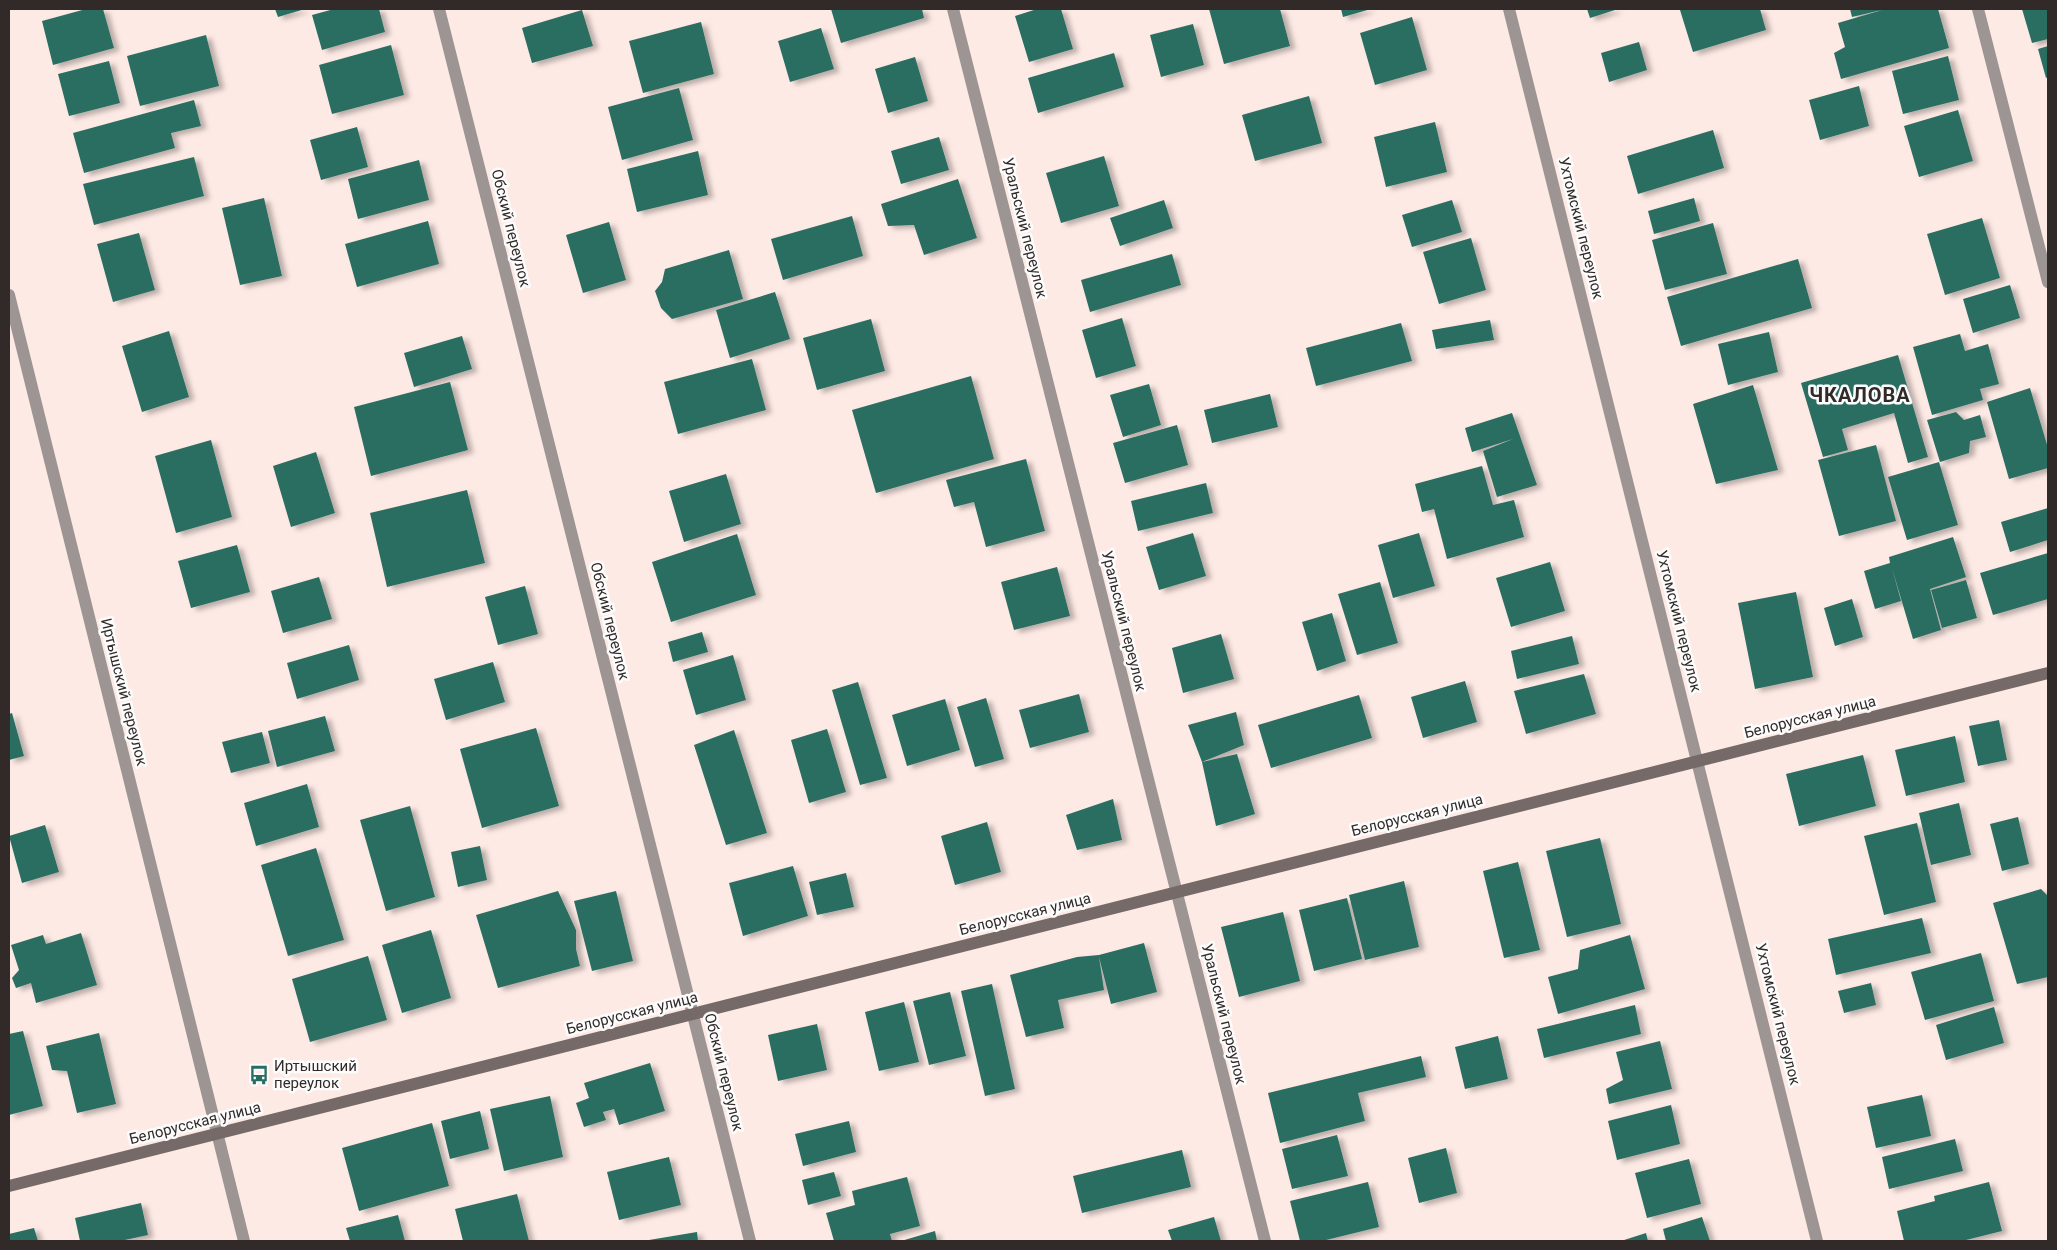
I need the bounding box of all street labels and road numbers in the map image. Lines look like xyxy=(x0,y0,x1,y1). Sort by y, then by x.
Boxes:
street label: Ухтомский переулок xyxy=(1555,155,1607,301)
street label: Уральский переулок xyxy=(999,156,1051,300)
street label: Обский переулок xyxy=(488,167,534,289)
street label: Ухтомский переулок xyxy=(1653,548,1705,694)
street label: Уральский переулок xyxy=(1098,549,1150,693)
street label: Обский переулок xyxy=(587,560,633,682)
street label: Иртышский переулок xyxy=(97,616,151,768)
street label: Белорусская улица xyxy=(1742,692,1878,742)
street label: Белорусская улица xyxy=(1349,790,1485,840)
street label: Белорусская улица xyxy=(957,889,1093,939)
street label: Ухтомский переулок xyxy=(1752,941,1804,1087)
street label: Уральский переулок xyxy=(1198,942,1250,1086)
street label: Белорусская улица xyxy=(564,988,700,1038)
street label: Обский переулок xyxy=(701,1011,747,1133)
street label: Белорусская улица xyxy=(127,1098,263,1148)

